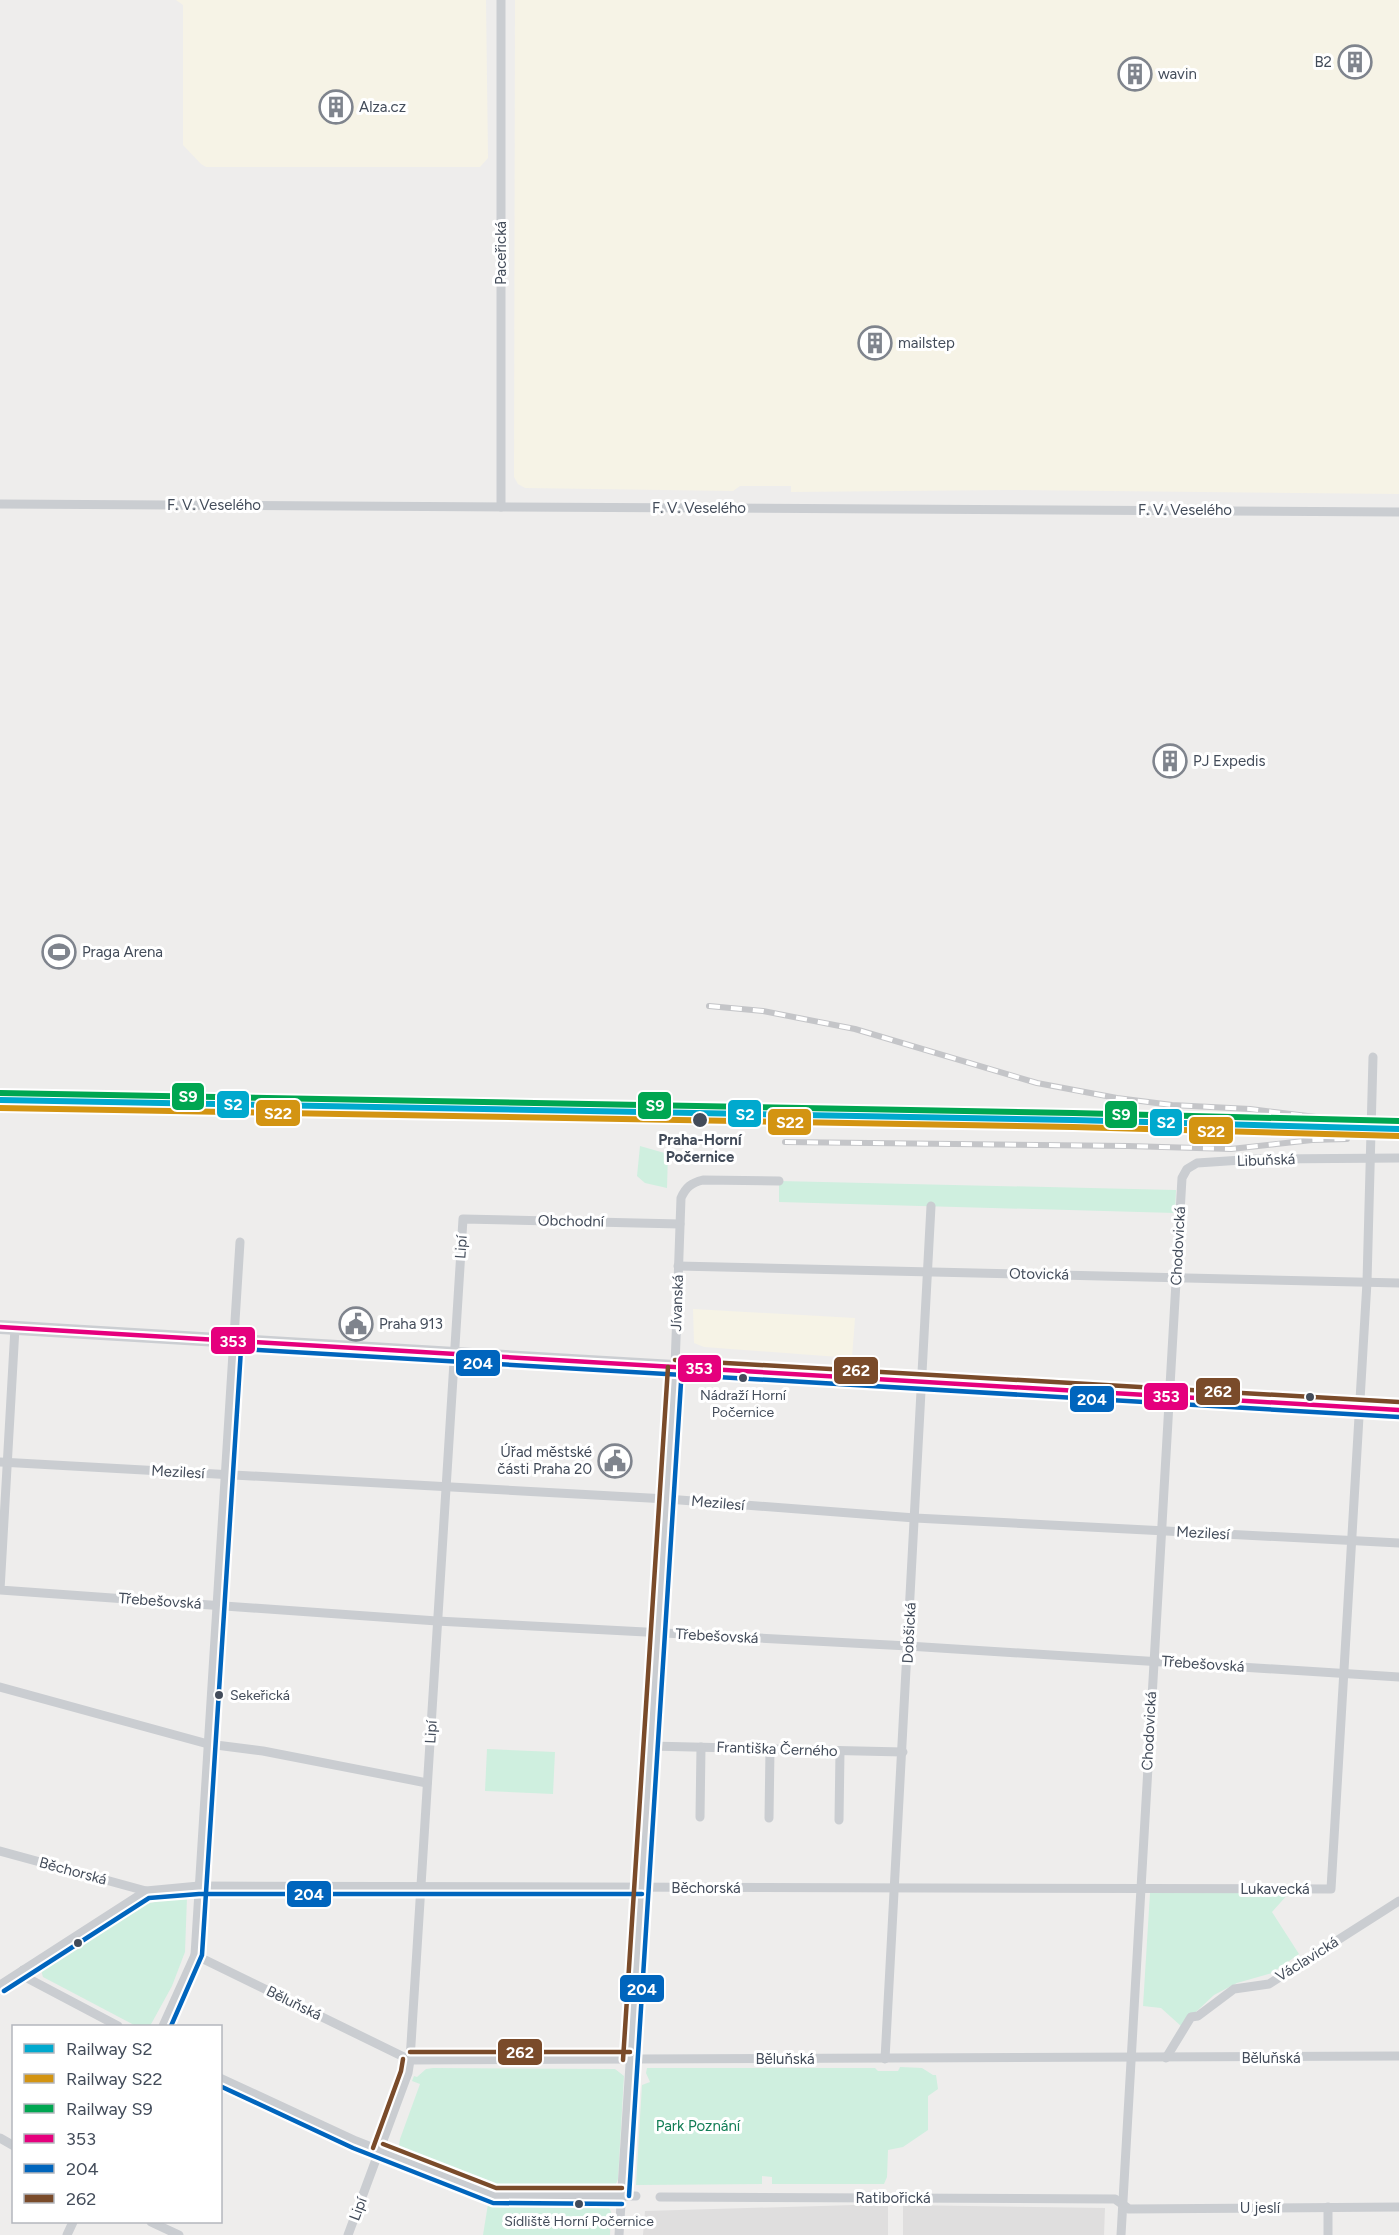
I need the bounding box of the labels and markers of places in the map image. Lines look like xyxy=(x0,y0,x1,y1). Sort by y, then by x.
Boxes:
building icon: B2 xyxy=(1337,44,1373,80)
place label: B2 xyxy=(1314,53,1332,71)
building icon: wavin xyxy=(1117,56,1153,92)
place label: wavin xyxy=(1158,65,1197,83)
building icon: Alza.cz xyxy=(318,89,354,125)
place label: Alza.cz xyxy=(359,98,406,116)
building icon: mailstep xyxy=(857,325,893,361)
place label: mailstep xyxy=(898,334,955,352)
building icon: PJ Expedis xyxy=(1152,743,1188,779)
place label: PJ Expedis xyxy=(1193,752,1265,770)
sports icon: Praga Arena xyxy=(41,934,77,970)
place label: Praga Arena xyxy=(82,943,163,961)
marker: Praha-Horní Počernice xyxy=(691,1111,709,1129)
place label: Praha-Horní Počernice xyxy=(658,1131,743,1166)
public building icon: Praha 913 xyxy=(338,1306,374,1342)
place label: Praha 913 xyxy=(379,1315,443,1333)
marker: Nádraží Horní Počernice xyxy=(737,1372,749,1384)
place label: Nádraží Horní Počernice xyxy=(700,1387,787,1421)
unlabelled marker xyxy=(1304,1391,1316,1403)
place label: Úřad městské části Praha 20 xyxy=(497,1443,592,1478)
public building icon: Úřad městské části Praha 20 xyxy=(597,1443,633,1479)
place label: Sekeřická xyxy=(230,1687,290,1704)
marker: Sekeřická xyxy=(213,1689,225,1701)
unlabelled marker xyxy=(72,1937,84,1949)
marker: Sídliště Horní Počernice xyxy=(573,2198,585,2210)
place label: Sídliště Horní Počernice xyxy=(504,2213,654,2230)

